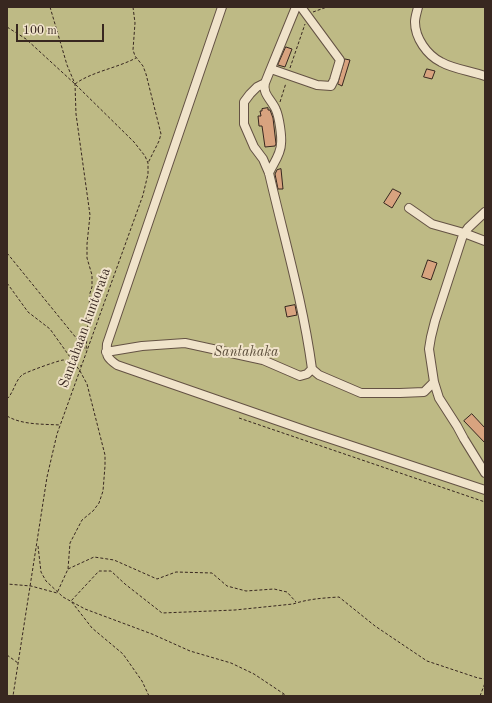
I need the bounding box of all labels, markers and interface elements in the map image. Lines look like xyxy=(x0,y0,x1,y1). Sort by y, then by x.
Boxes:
scale bar xyxy=(18,16,106,42)
text: 100 m xyxy=(23,25,57,37)
street label: Santahaan kuntorata xyxy=(55,266,115,390)
park label: Santahaka xyxy=(213,344,279,360)

